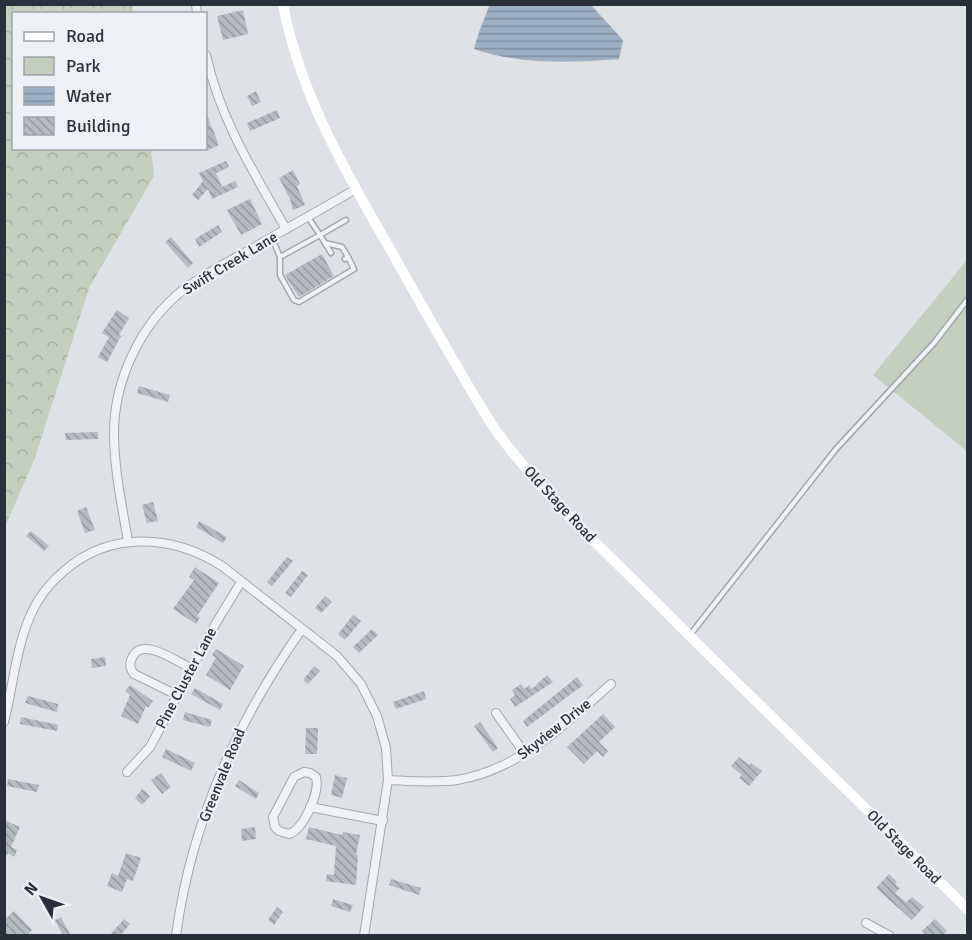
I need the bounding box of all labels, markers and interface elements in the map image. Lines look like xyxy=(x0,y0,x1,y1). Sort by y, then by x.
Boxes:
legend xyxy=(12,12,207,150)
text: Road xyxy=(66,25,105,47)
text: Park xyxy=(66,55,101,77)
text: Water xyxy=(66,85,112,107)
text: Building xyxy=(66,115,130,137)
street label: Swift Creek Lane xyxy=(179,228,281,298)
street label: Old Stage Road xyxy=(520,462,600,546)
street label: Pine Cluster Lane xyxy=(152,624,220,732)
street label: Skyview Drive xyxy=(514,695,594,763)
street label: Greenvale Road xyxy=(195,725,249,824)
street label: Old Stage Road xyxy=(863,806,945,888)
north arrow xyxy=(12,868,72,928)
text: N xyxy=(20,878,43,900)

